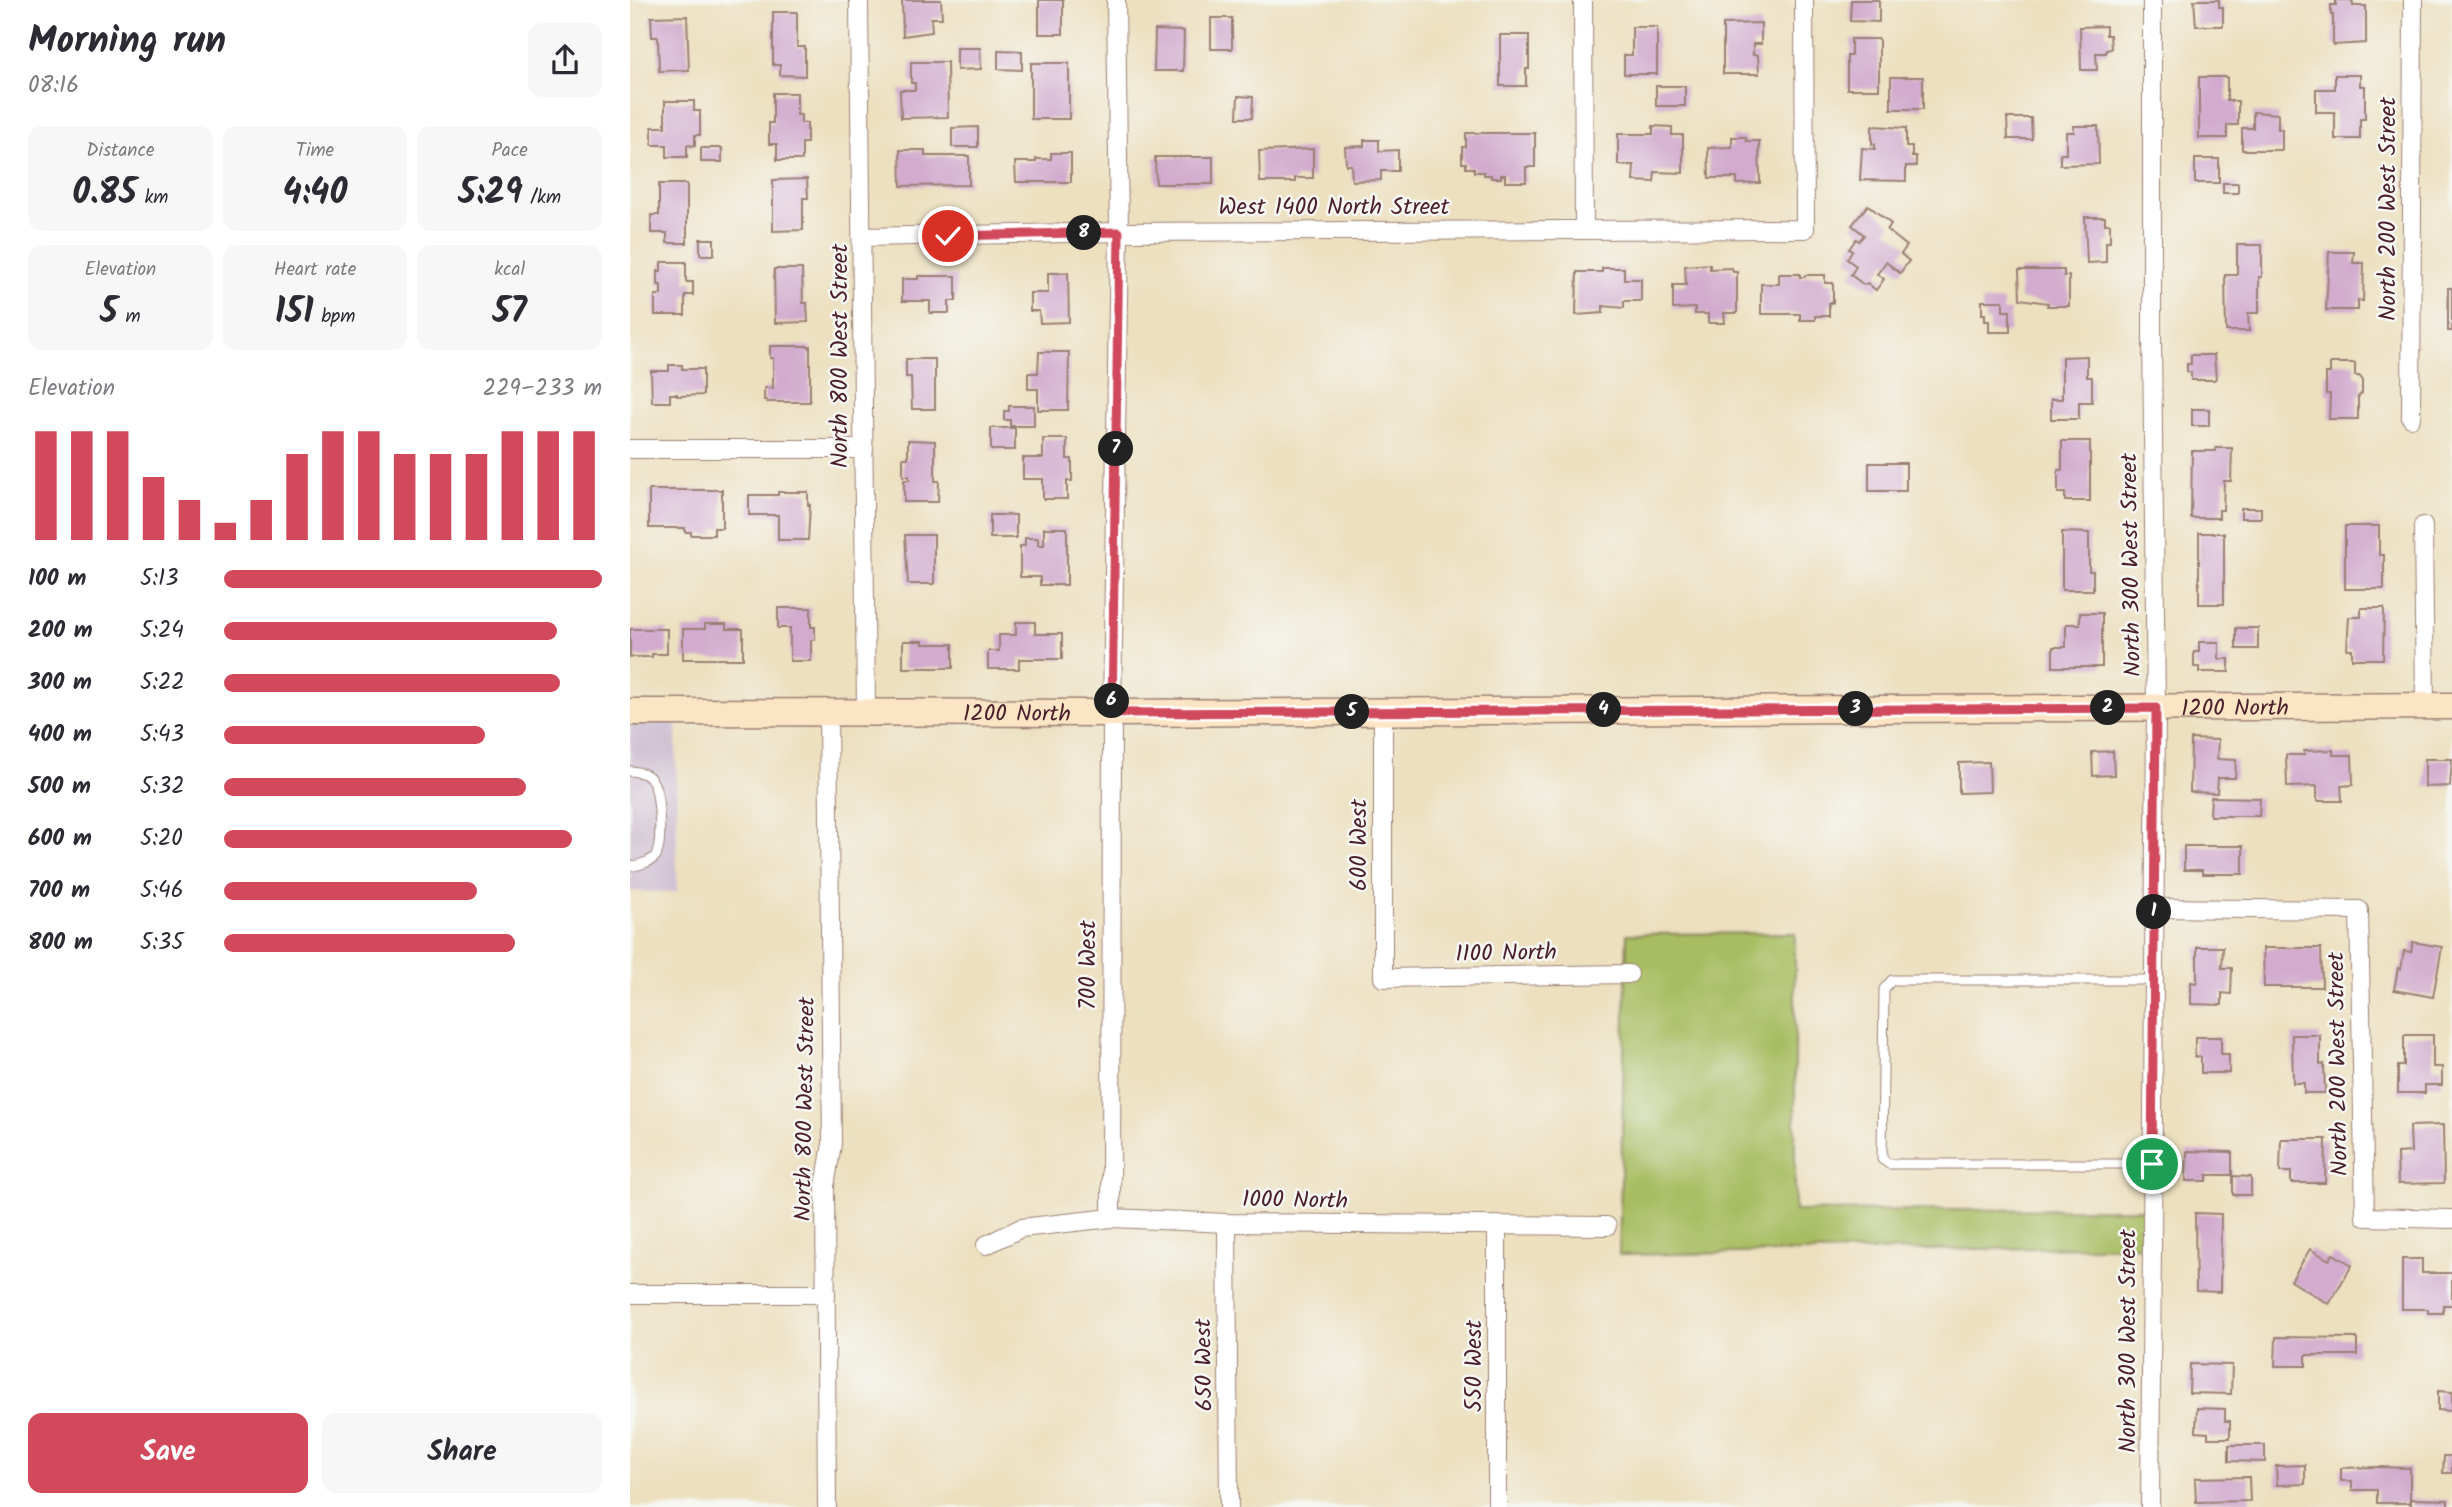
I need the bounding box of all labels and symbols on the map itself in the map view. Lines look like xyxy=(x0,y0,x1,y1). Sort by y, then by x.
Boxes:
street label: North 200 West Street xyxy=(2371,96,2407,321)
street label: West 1400 North Street xyxy=(1219,190,1450,226)
pin xyxy=(918,206,978,266)
pin: 8 xyxy=(1066,216,1102,250)
street label: North 800 West Street xyxy=(823,243,859,468)
pin: 7 xyxy=(1098,432,1134,466)
street label: North 300 West Street xyxy=(2112,452,2152,677)
pin: 6 xyxy=(1094,684,1130,718)
pin: 2 xyxy=(2090,690,2126,726)
street label: 1200 North xyxy=(2181,691,2289,727)
pin: 4 xyxy=(1586,692,1622,728)
pin: 3 xyxy=(1838,692,1874,726)
pin: 5 xyxy=(1334,694,1370,730)
street label: 1200 North xyxy=(963,697,1071,733)
street label: 600 West xyxy=(1342,798,1378,891)
pin: 1 xyxy=(2136,894,2172,930)
street label: 700 West xyxy=(1071,919,1107,1010)
street label: 1100 North xyxy=(1455,935,1557,973)
street label: North 200 West Street xyxy=(2319,950,2359,1176)
street label: North 800 West Street xyxy=(786,995,826,1222)
pin xyxy=(2122,1134,2182,1194)
street label: 1000 North xyxy=(1242,1182,1348,1220)
street label: North 300 West Street xyxy=(2111,1228,2147,1453)
street label: 650 West xyxy=(1186,1317,1224,1412)
street label: 550 West xyxy=(1457,1319,1493,1412)

